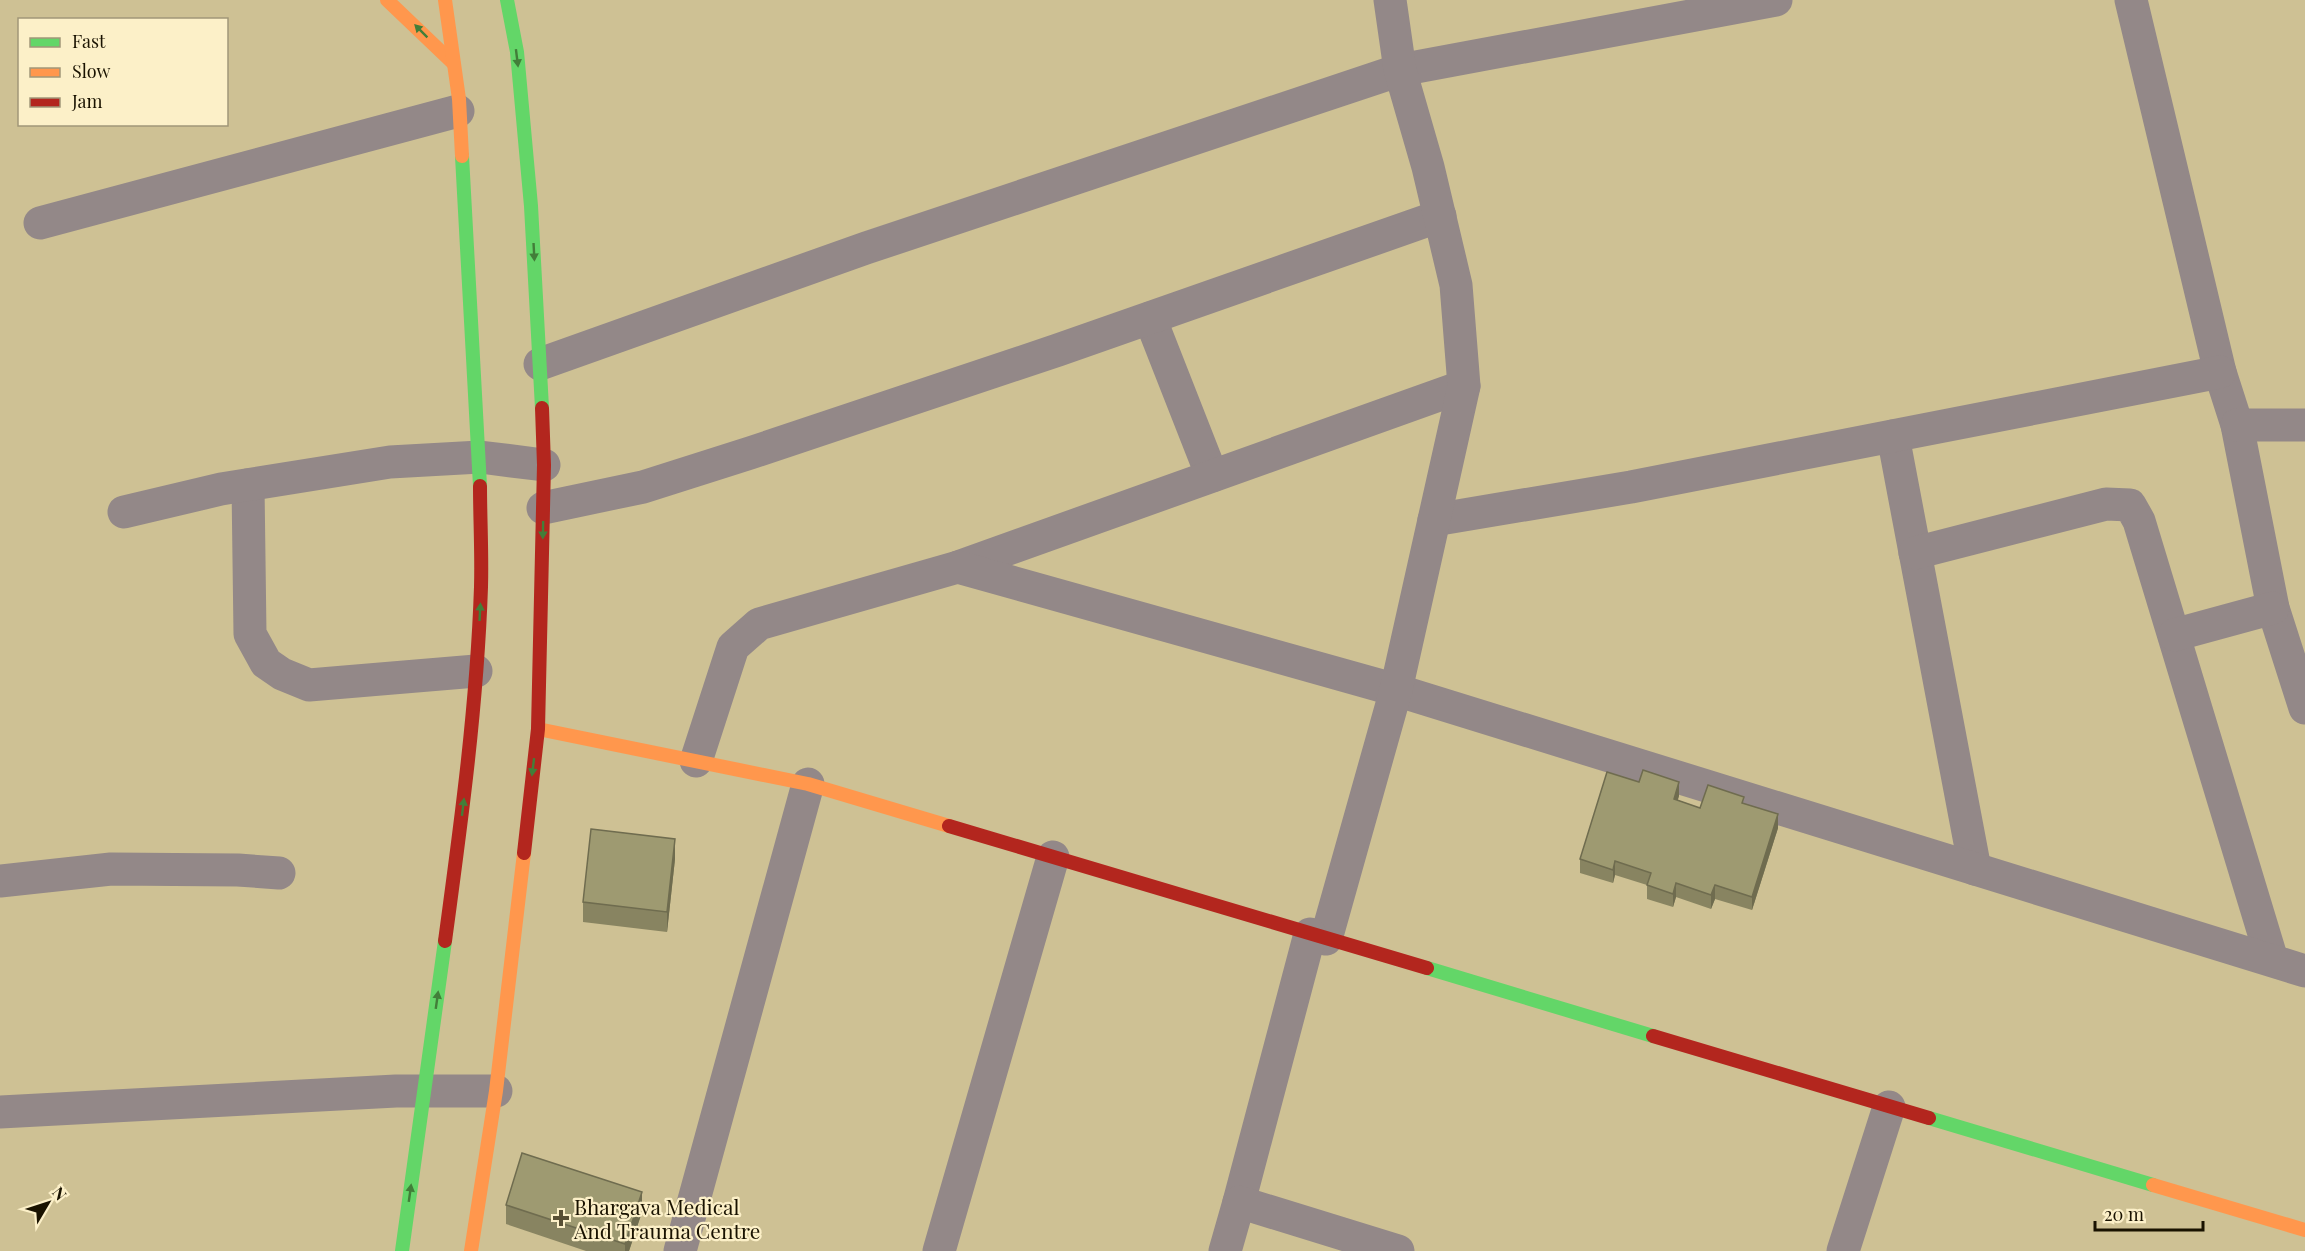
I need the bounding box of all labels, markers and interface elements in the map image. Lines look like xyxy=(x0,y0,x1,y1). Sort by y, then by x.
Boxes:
legend xyxy=(18,18,228,126)
one-way arrow xyxy=(414,25,428,39)
text: Fast xyxy=(72,29,106,53)
one-way arrow xyxy=(512,48,522,67)
text: Slow xyxy=(72,59,110,83)
text: Jam xyxy=(71,89,102,113)
one-way arrow xyxy=(529,242,539,261)
one-way arrow xyxy=(538,521,547,540)
one-way arrow xyxy=(475,603,484,622)
one-way arrow xyxy=(528,758,538,777)
one-way arrow xyxy=(458,797,468,816)
one-way arrow xyxy=(432,990,441,1009)
north arrow xyxy=(18,1173,78,1233)
text: N xyxy=(48,1182,72,1205)
one-way arrow xyxy=(405,1183,414,1202)
place label: Bhargava Medical And Trauma Centre xyxy=(573,1192,760,1244)
scale bar xyxy=(2095,1194,2203,1232)
text: 20 m xyxy=(2104,1202,2144,1226)
marker: Bhargava Medical And Trauma Centre xyxy=(552,1209,570,1227)

